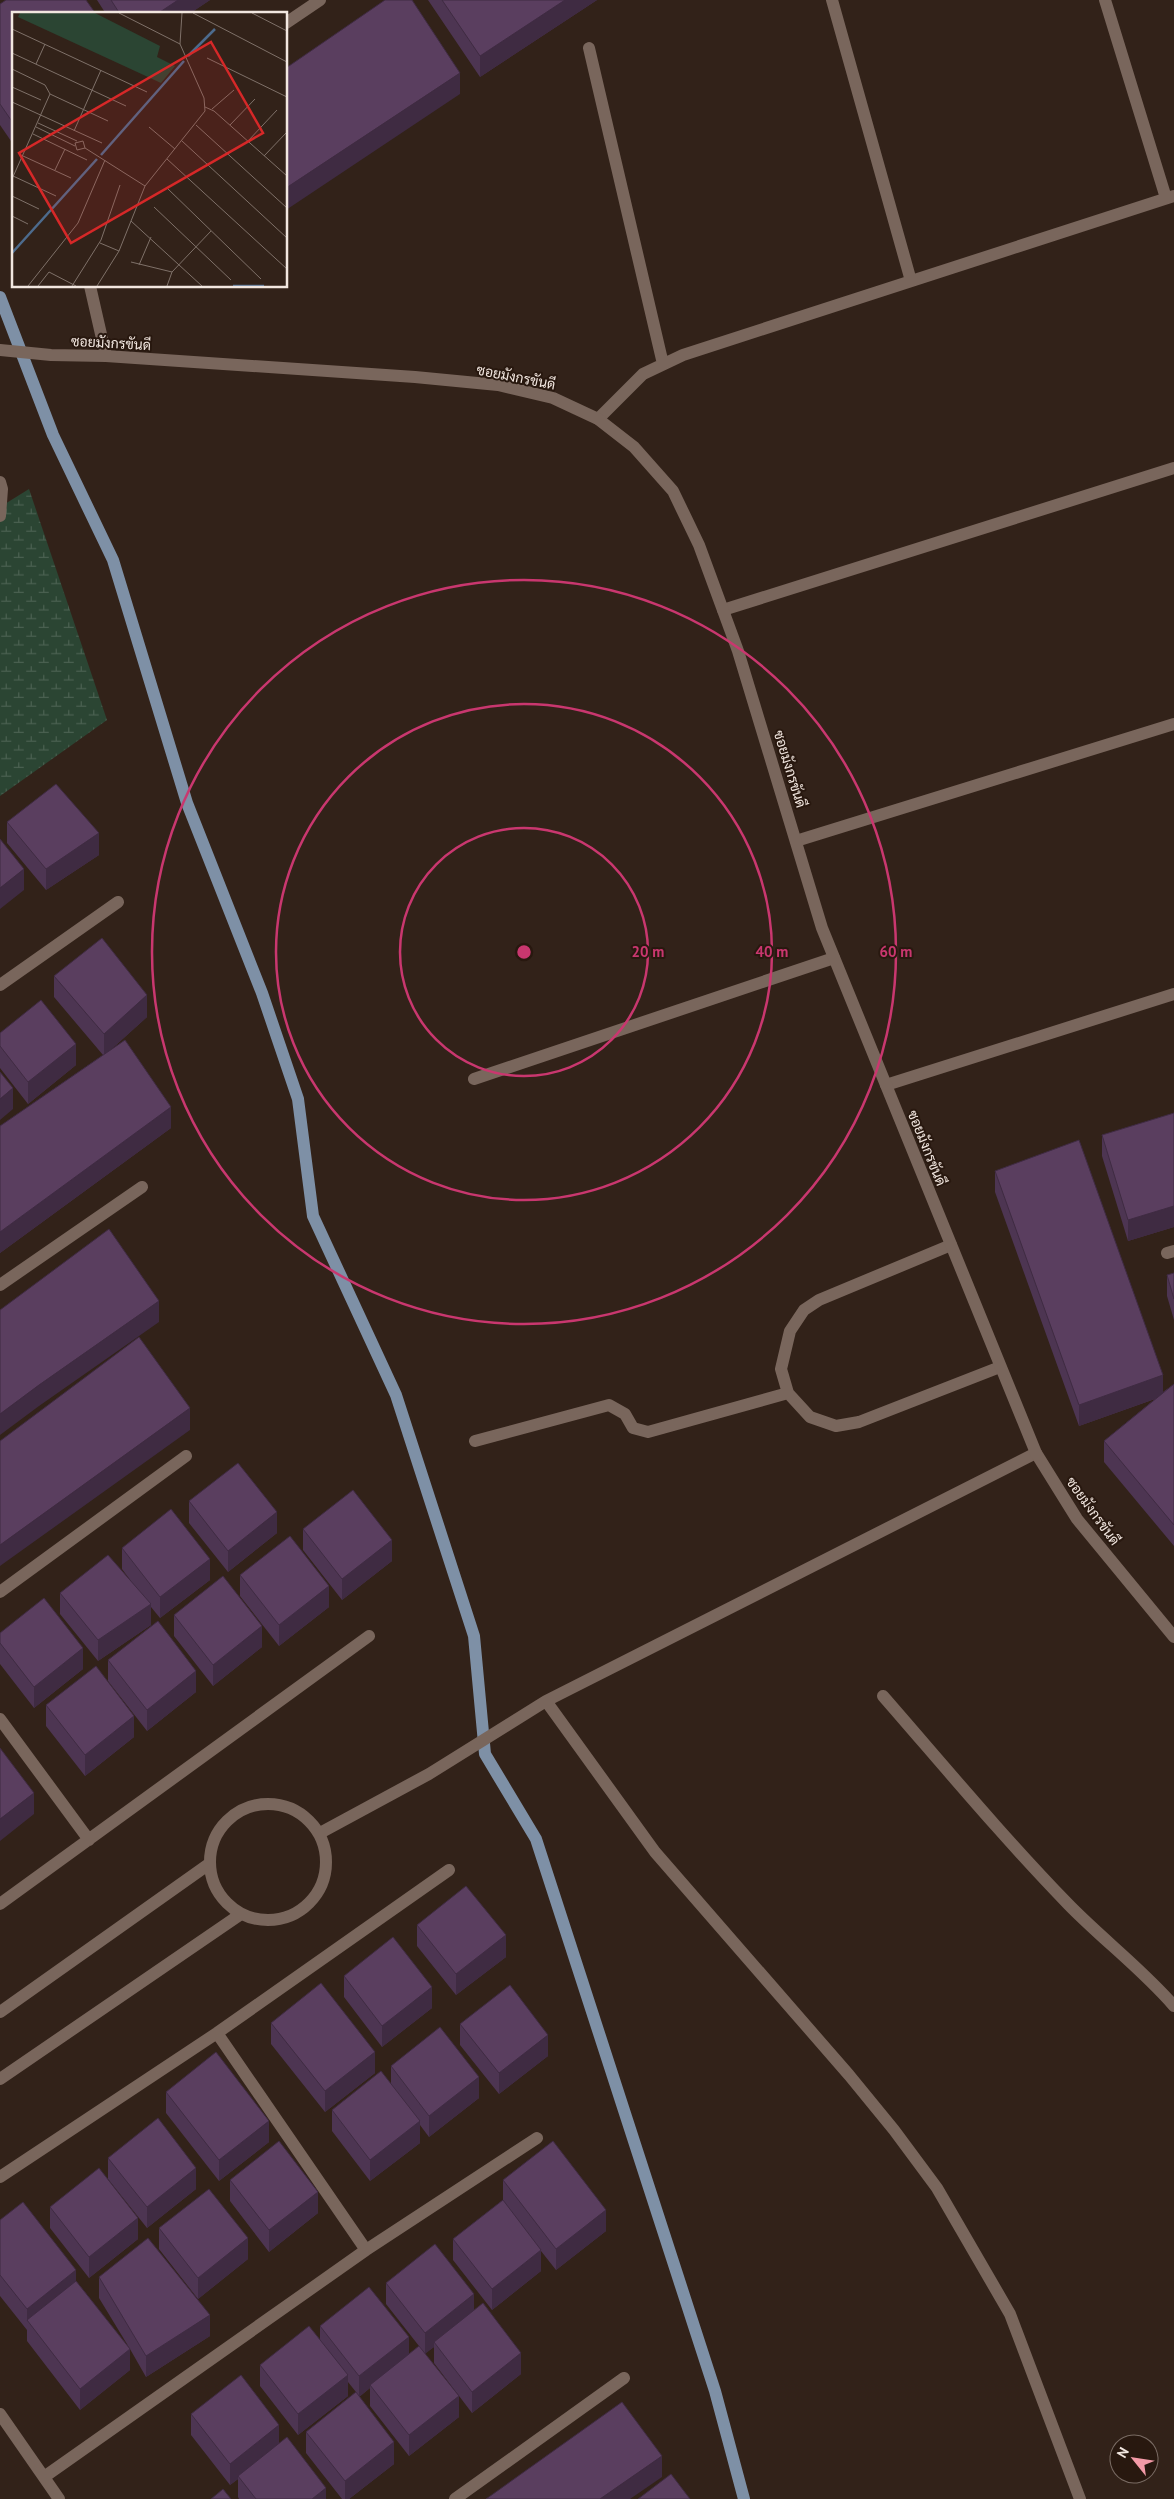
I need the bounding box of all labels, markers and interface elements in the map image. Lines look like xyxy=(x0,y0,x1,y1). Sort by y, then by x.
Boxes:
inset map xyxy=(12,12,288,288)
street label: ซอยมังกรขันดี xyxy=(70,332,152,354)
street label: ซอยมังกรขันดี xyxy=(475,361,557,393)
street label: ซอยมังกรขันดี xyxy=(770,728,810,810)
text: 20 m xyxy=(632,942,664,961)
text: 40 m xyxy=(756,942,788,961)
text: 60 m xyxy=(880,942,912,961)
centre of rings xyxy=(515,943,533,961)
street label: ซอยมังกรขันดี xyxy=(904,1107,950,1189)
street label: ซอยมังกรขันดี xyxy=(1062,1473,1124,1549)
north arrow xyxy=(1109,2434,1159,2484)
text: N xyxy=(1113,2444,1133,2461)

